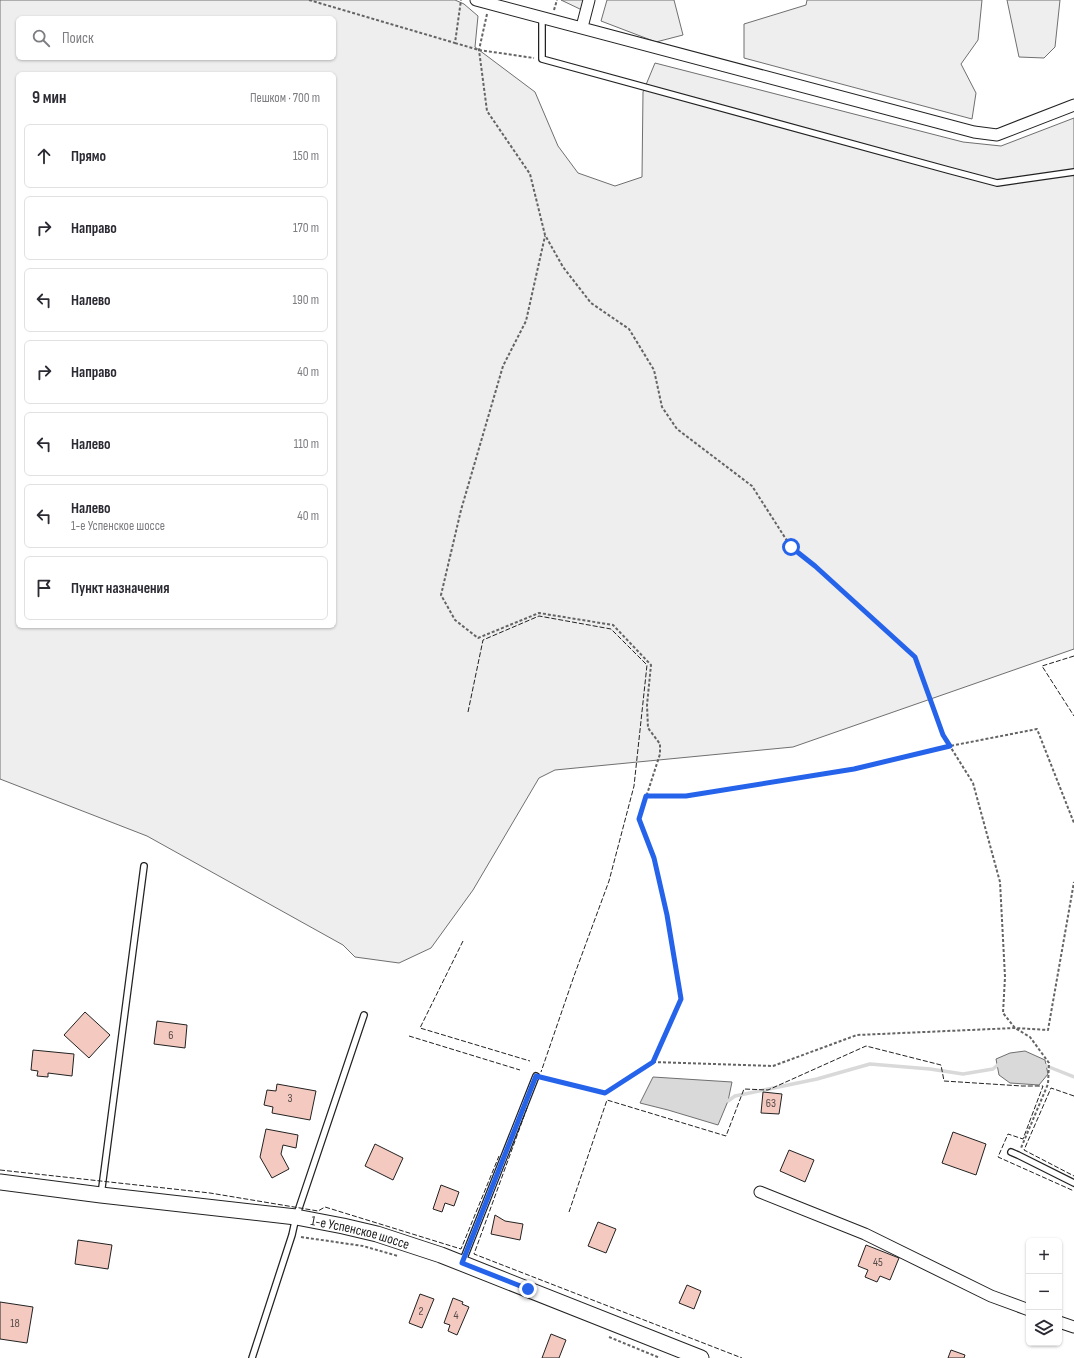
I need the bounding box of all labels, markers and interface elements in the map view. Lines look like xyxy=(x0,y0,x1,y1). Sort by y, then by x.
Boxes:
search box xyxy=(16,16,336,60)
icon: search xyxy=(30,27,52,49)
text: Поиск xyxy=(62,29,94,48)
text: 9 мин xyxy=(32,88,66,108)
text: Пешком · 700 m xyxy=(250,90,320,106)
icon: ahead xyxy=(33,145,55,167)
text: Прямо xyxy=(71,147,106,166)
text: 150 m xyxy=(293,148,319,164)
icon: right xyxy=(33,217,55,239)
text: Направо xyxy=(71,219,117,238)
text: 170 m xyxy=(293,220,319,236)
icon: left xyxy=(33,289,55,311)
text: Налево xyxy=(71,291,111,310)
text: 190 m xyxy=(292,292,319,308)
icon: right xyxy=(33,361,55,383)
text: Направо xyxy=(71,363,117,382)
text: 40 m xyxy=(297,364,319,380)
icon: left xyxy=(33,433,55,455)
text: Налево xyxy=(71,435,111,454)
text: 110 m xyxy=(294,436,319,452)
text: Налево xyxy=(71,499,111,518)
icon: left xyxy=(33,505,55,527)
text: 40 m xyxy=(297,508,319,524)
text: 1-е Успенское шоссе xyxy=(71,518,165,534)
route start xyxy=(782,538,800,556)
icon: arrive xyxy=(33,577,55,599)
text: Пункт назначения xyxy=(71,579,169,598)
house number: 6 xyxy=(168,1028,174,1043)
house number: 3 xyxy=(287,1091,293,1106)
house number: 63 xyxy=(766,1096,776,1111)
street label: 1-е Успенское шоссе xyxy=(309,1212,412,1253)
map controls xyxy=(1026,1238,1062,1346)
button: + xyxy=(1026,1238,1062,1274)
house number: 45 xyxy=(873,1255,883,1270)
button: − xyxy=(1026,1274,1062,1310)
route end xyxy=(519,1280,537,1298)
house number: 2 xyxy=(419,1304,424,1319)
house number: 4 xyxy=(453,1308,459,1323)
button: layers xyxy=(1026,1310,1062,1346)
house number: 18 xyxy=(10,1316,20,1331)

